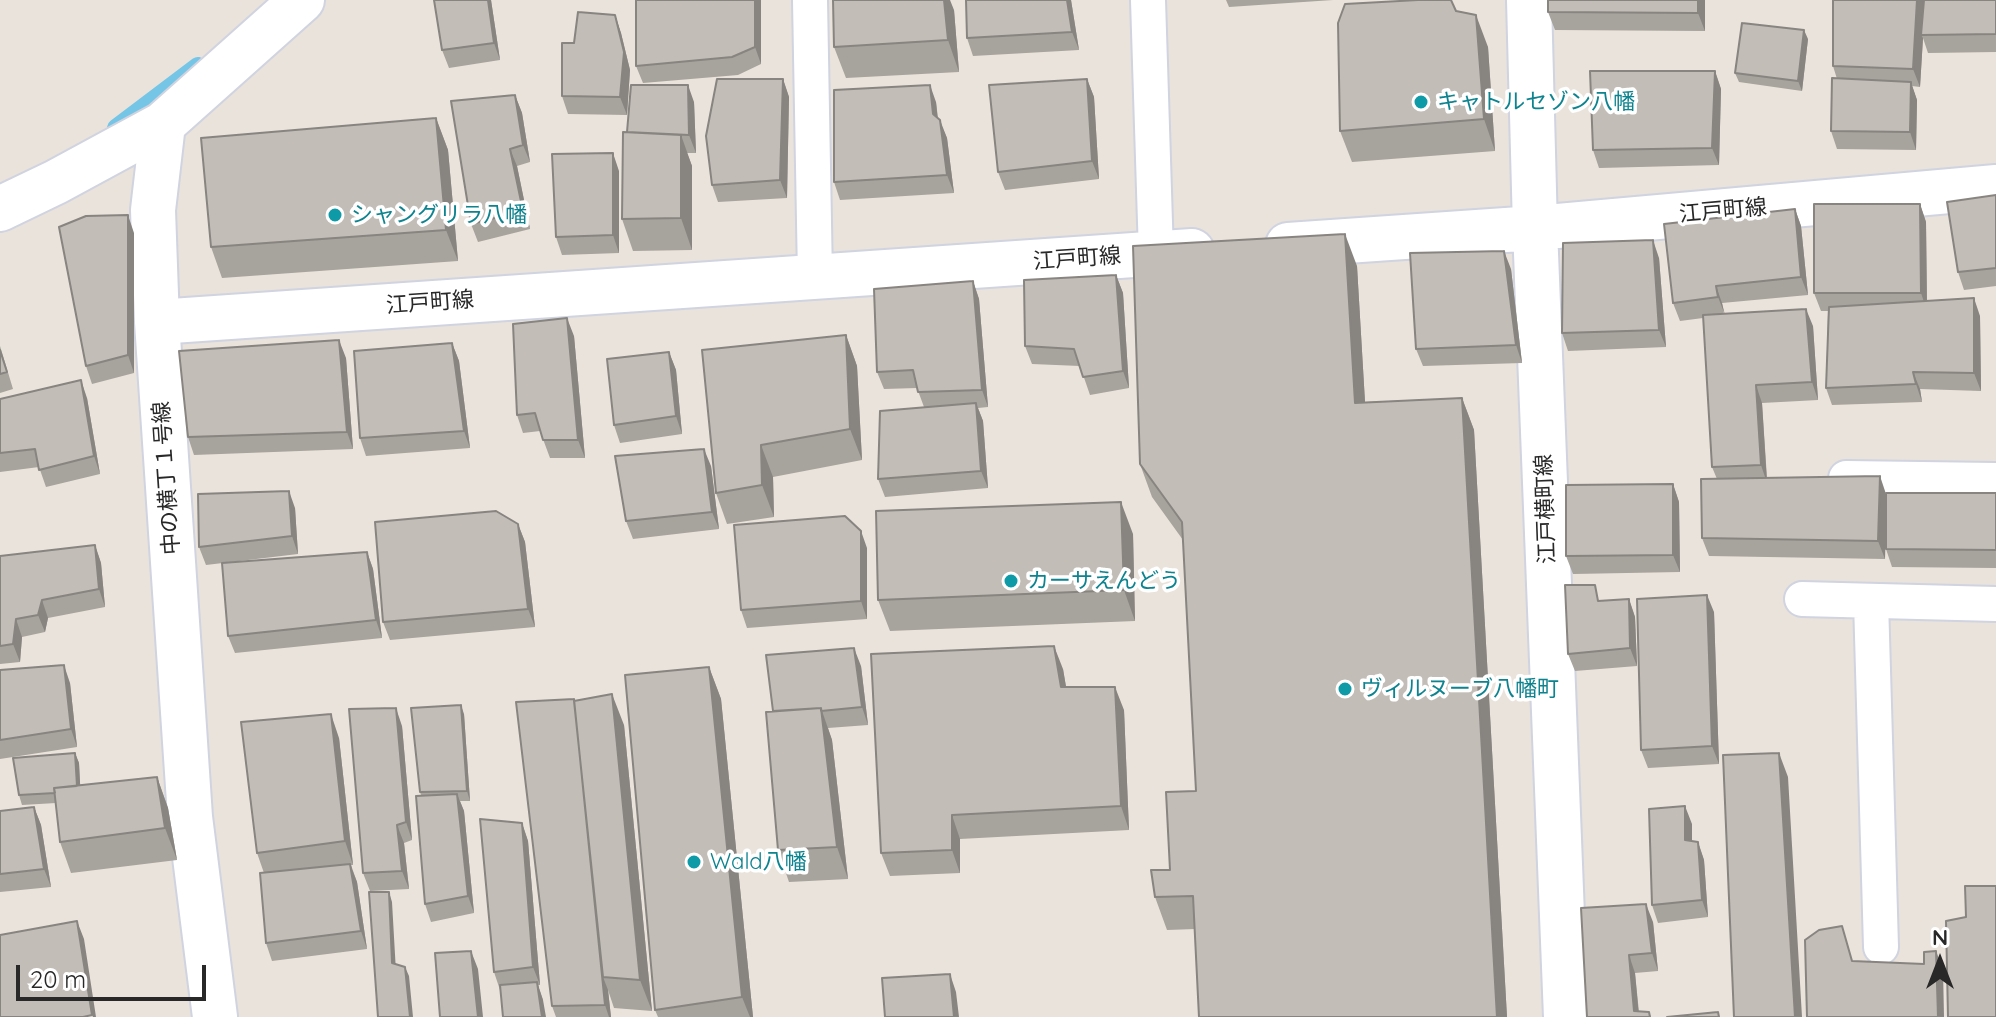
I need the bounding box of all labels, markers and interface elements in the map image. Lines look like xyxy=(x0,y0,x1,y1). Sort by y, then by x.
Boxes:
place label: キャトルセゾン八幡 xyxy=(1437,89,1635,115)
marker: キャトルセゾン八幡 xyxy=(1412,93,1430,111)
street label: 江戸町線 xyxy=(1678,194,1768,228)
place label: シャングリラ八幡 xyxy=(351,202,527,228)
marker: シャングリラ八幡 xyxy=(326,206,344,224)
street label: 江戸町線 xyxy=(1032,243,1122,275)
street label: 江戸町線 xyxy=(385,287,475,319)
street label: 中の横丁１号線 xyxy=(148,400,186,556)
street label: 江戸横町線 xyxy=(1531,454,1561,564)
place label: カーサえんどう xyxy=(1027,568,1181,594)
marker: カーサえんどう xyxy=(1002,572,1020,590)
place label: ヴィルヌーブ八幡町 xyxy=(1361,676,1559,702)
marker: ヴィルヌーブ八幡町 xyxy=(1336,680,1354,698)
place label: Wald八幡 xyxy=(710,849,807,875)
marker: Wald八幡 xyxy=(685,853,703,871)
north arrow xyxy=(1900,921,1980,1001)
text: N xyxy=(1932,923,1948,951)
scale bar xyxy=(20,949,210,999)
text: 20 m xyxy=(30,964,86,994)

